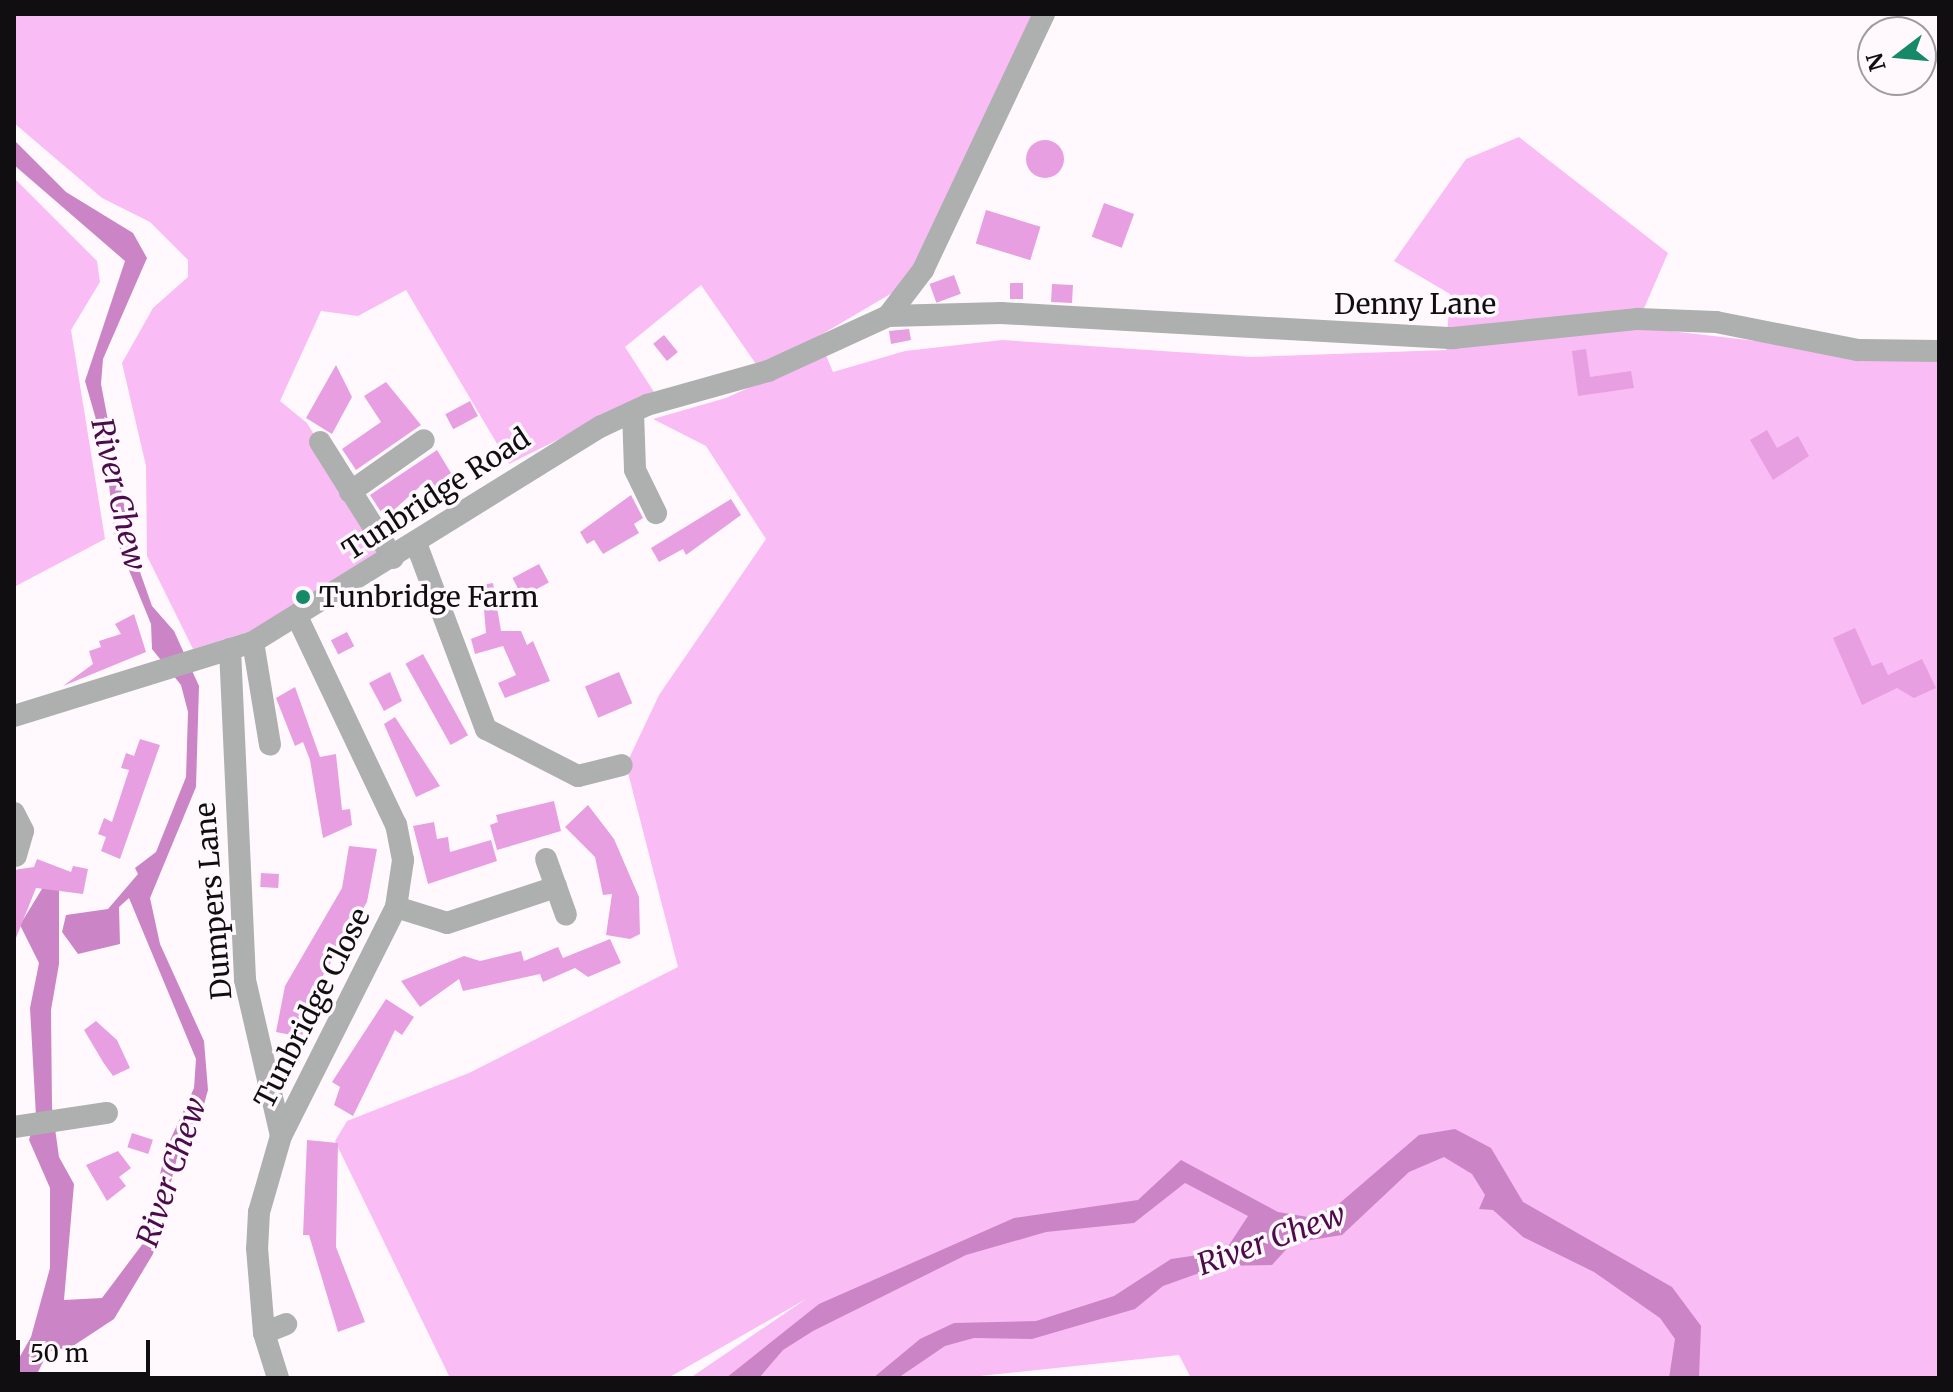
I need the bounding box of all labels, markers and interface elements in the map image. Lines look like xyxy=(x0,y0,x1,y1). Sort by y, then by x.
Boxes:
north arrow xyxy=(1857,16,1937,96)
text: N xyxy=(1860,50,1892,74)
street label: Denny Lane xyxy=(1334,287,1496,321)
water label: River Chew xyxy=(84,414,154,574)
street label: Tunbridge Road xyxy=(336,421,536,567)
place label: Tunbridge Farm xyxy=(319,580,539,614)
marker: Tunbridge Farm xyxy=(294,588,312,606)
street label: Dumpers Lane xyxy=(188,801,238,1001)
street label: Tunbridge Close xyxy=(247,902,377,1114)
water label: River Chew xyxy=(129,1093,213,1251)
water label: River Chew xyxy=(1192,1196,1350,1282)
scale bar xyxy=(20,1324,154,1374)
text: 50 m xyxy=(30,1338,89,1369)

